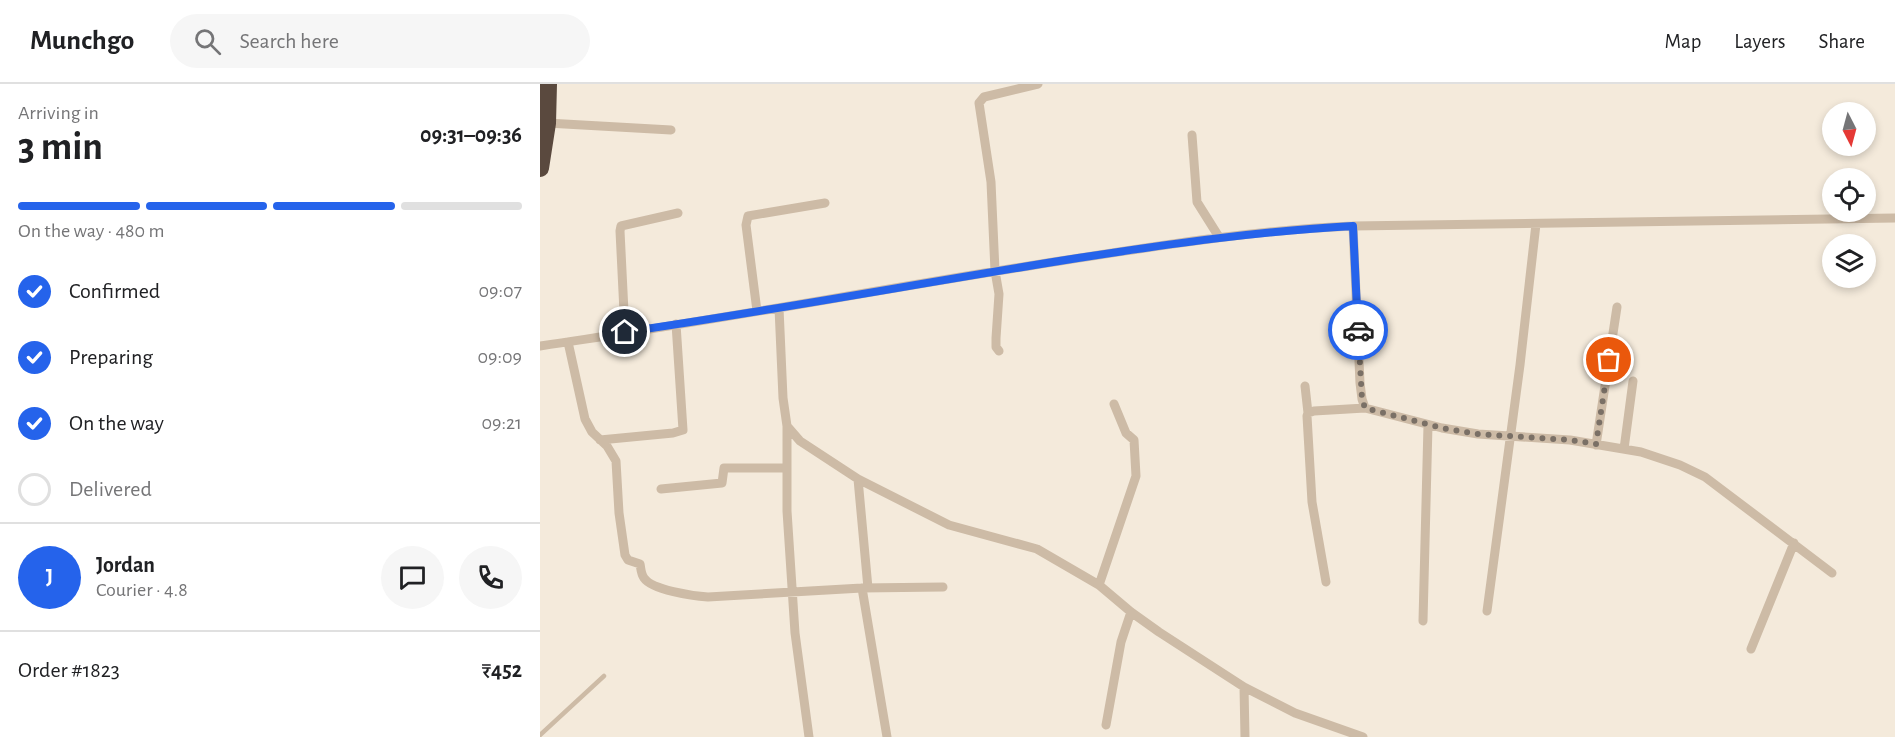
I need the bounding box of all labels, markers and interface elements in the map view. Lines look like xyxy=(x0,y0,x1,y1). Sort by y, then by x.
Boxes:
search box xyxy=(170,14,590,68)
icon: search xyxy=(191,25,224,58)
text: Munchgo xyxy=(30,27,134,55)
text: Search here xyxy=(239,30,339,52)
text: Map xyxy=(1665,31,1701,52)
text: Layers xyxy=(1734,31,1785,52)
text: Share xyxy=(1818,31,1865,52)
north arrow xyxy=(1822,102,1876,156)
map controls xyxy=(1822,102,1876,288)
text: Arriving in xyxy=(18,103,99,123)
text: 09:31–09:36 xyxy=(420,124,522,146)
text: 3 min xyxy=(18,128,103,167)
button: locate xyxy=(1822,168,1876,222)
text: On the way · 480 m xyxy=(18,221,164,241)
button: layers xyxy=(1822,234,1876,288)
icon: check xyxy=(18,275,51,308)
text: Confirmed xyxy=(69,280,160,302)
text: 09:07 xyxy=(479,281,522,301)
courier xyxy=(1328,300,1388,360)
pin xyxy=(599,306,650,357)
icon: car xyxy=(1342,314,1375,347)
icon: home xyxy=(608,315,641,348)
pin xyxy=(1583,334,1634,385)
icon: check xyxy=(18,341,51,374)
icon: bag xyxy=(1592,343,1625,376)
text: Preparing xyxy=(69,346,153,368)
text: 09:09 xyxy=(478,347,522,367)
icon: check xyxy=(18,407,51,440)
text: On the way xyxy=(69,412,164,434)
text: 09:21 xyxy=(481,413,522,433)
text: Delivered xyxy=(69,478,152,500)
button: chat xyxy=(381,546,444,609)
button: phone xyxy=(459,546,522,609)
text: Jordan xyxy=(96,554,155,576)
text: J xyxy=(46,566,53,588)
text: Courier · 4.8 xyxy=(96,580,188,600)
text: Order #1823 xyxy=(18,659,120,681)
text: ₹452 xyxy=(482,659,522,681)

